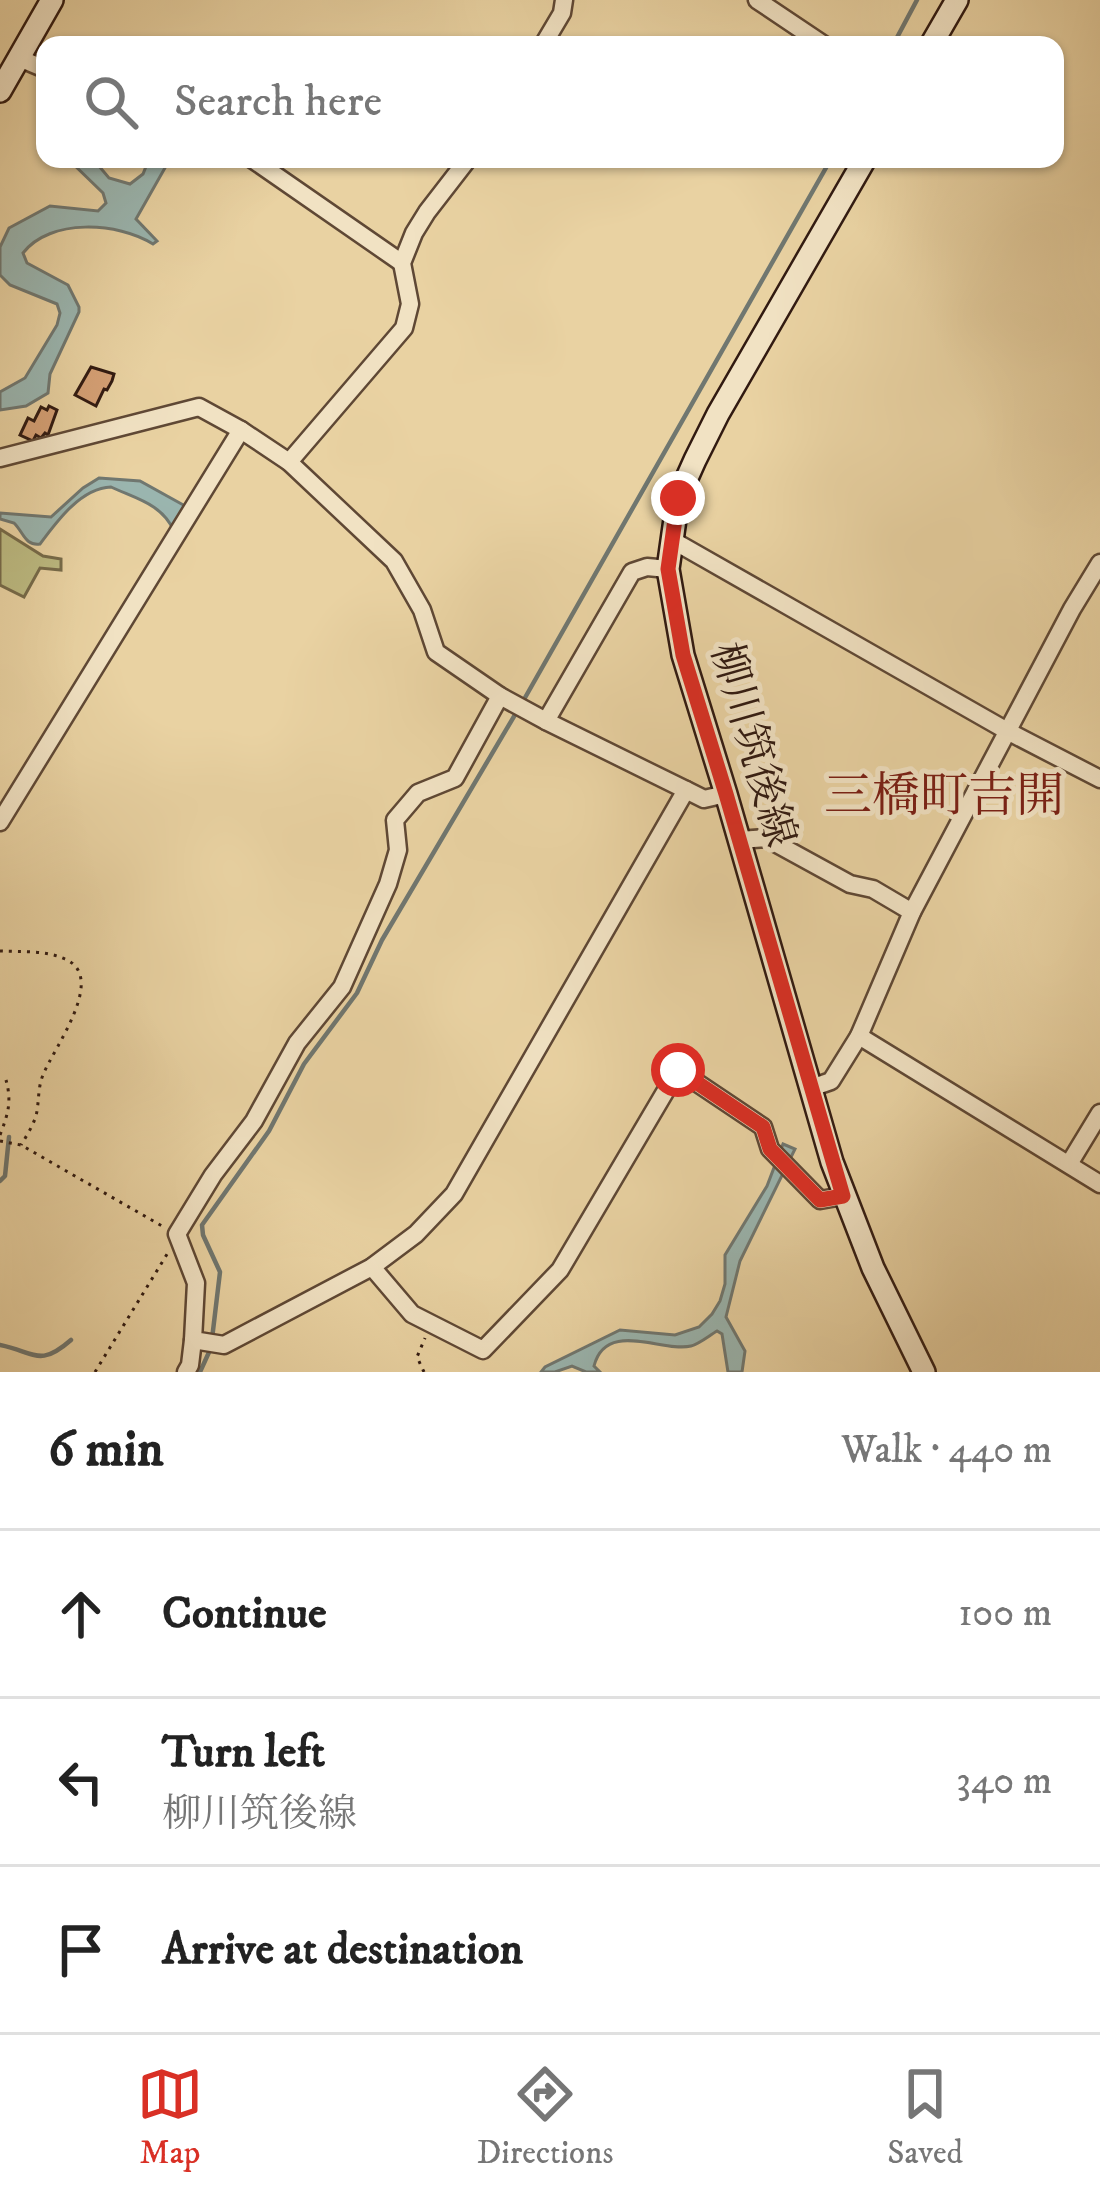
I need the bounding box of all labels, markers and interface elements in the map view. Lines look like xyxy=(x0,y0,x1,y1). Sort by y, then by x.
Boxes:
search box xyxy=(36,36,1064,168)
icon: search xyxy=(78,69,144,135)
text: Search here xyxy=(174,74,382,130)
route end xyxy=(651,471,705,525)
street label: 柳川筑後線 xyxy=(698,637,806,853)
district label: 三橋町吉開 xyxy=(824,767,1064,827)
route start xyxy=(651,1043,705,1097)
text: 6 min xyxy=(48,1418,164,1482)
text: Walk · 440 m xyxy=(841,1426,1052,1475)
icon: ahead xyxy=(48,1581,114,1647)
text: Continue xyxy=(162,1586,327,1642)
text: 100 m xyxy=(958,1589,1052,1638)
text: Turn left xyxy=(162,1725,325,1781)
icon: left xyxy=(48,1749,114,1815)
text: 340 m xyxy=(956,1757,1052,1806)
text: 柳川筑後線 xyxy=(162,1790,357,1839)
icon: arrive xyxy=(48,1917,114,1983)
text: Arrive at destination xyxy=(162,1922,523,1978)
tab: Map xyxy=(137,2061,203,2174)
tab: Directions xyxy=(477,2061,613,2174)
tab: Saved xyxy=(887,2061,963,2174)

